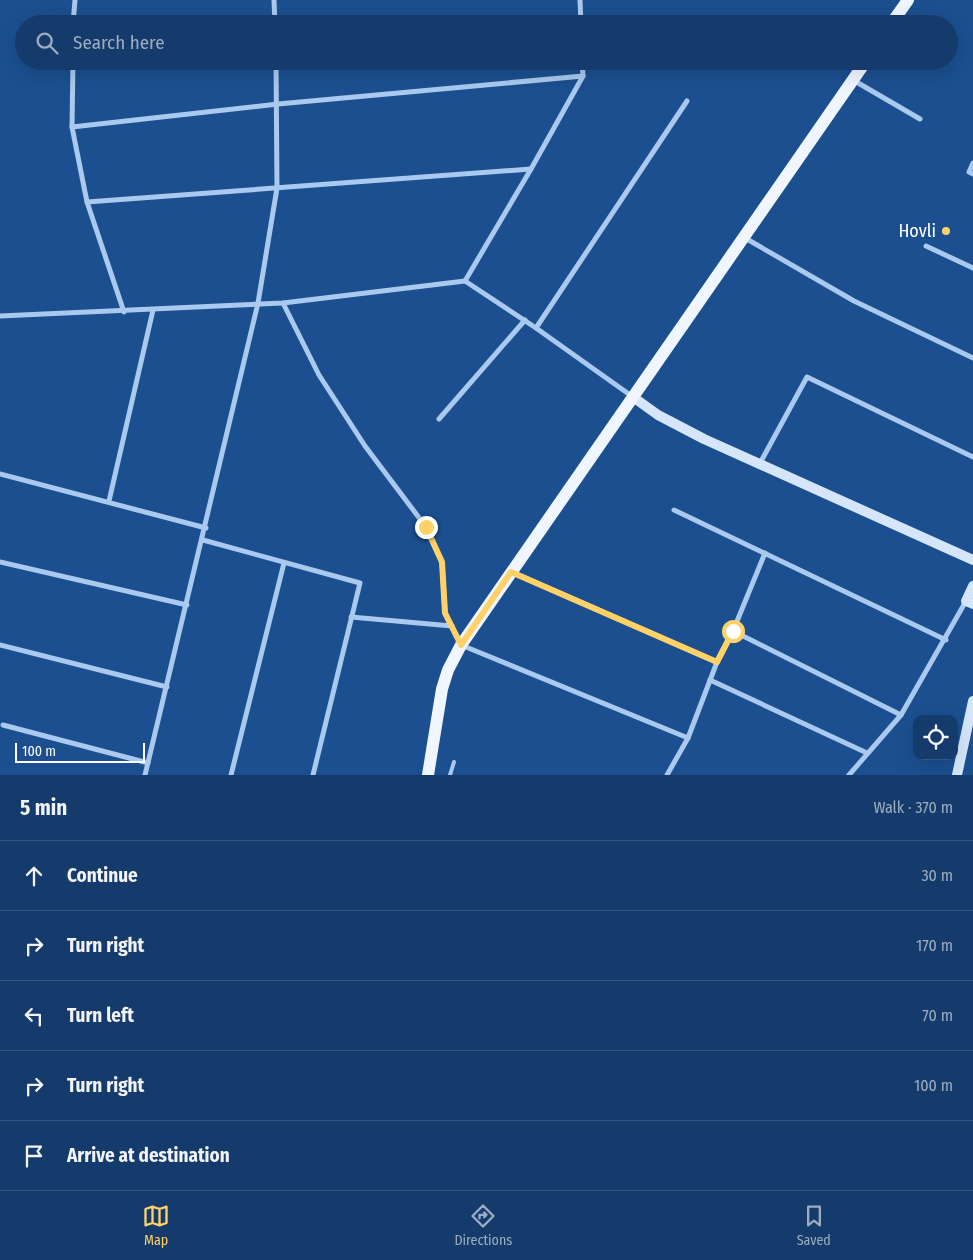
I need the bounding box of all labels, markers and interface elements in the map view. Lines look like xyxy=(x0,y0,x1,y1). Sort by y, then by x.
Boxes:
search box xyxy=(15,15,958,70)
icon: search xyxy=(33,29,61,57)
text: Search here xyxy=(73,31,165,54)
place label: Hovli xyxy=(898,220,936,242)
marker: Hovli xyxy=(940,225,952,237)
route end xyxy=(415,516,438,539)
route start xyxy=(722,620,745,643)
map controls xyxy=(913,715,958,760)
button: locate xyxy=(913,715,958,760)
scale bar xyxy=(15,740,145,763)
text: 100 m xyxy=(22,743,56,760)
text: 5 min xyxy=(20,795,67,821)
text: Walk · 370 m xyxy=(873,798,953,817)
icon: ahead xyxy=(20,862,48,890)
text: Continue xyxy=(67,864,138,887)
text: 30 m xyxy=(921,866,953,885)
icon: right xyxy=(20,932,48,960)
text: Turn right xyxy=(67,934,144,957)
text: 170 m xyxy=(916,936,953,955)
icon: left xyxy=(20,1002,48,1030)
text: Turn left xyxy=(67,1004,134,1027)
text: 70 m xyxy=(922,1006,953,1025)
icon: right xyxy=(20,1072,48,1100)
text: Turn right xyxy=(67,1074,144,1097)
text: 100 m xyxy=(914,1076,953,1095)
icon: arrive xyxy=(20,1142,48,1170)
text: Arrive at destination xyxy=(67,1144,230,1167)
tab: Map xyxy=(142,1202,170,1249)
tab: Directions xyxy=(454,1202,512,1249)
tab: Saved xyxy=(797,1202,831,1249)

